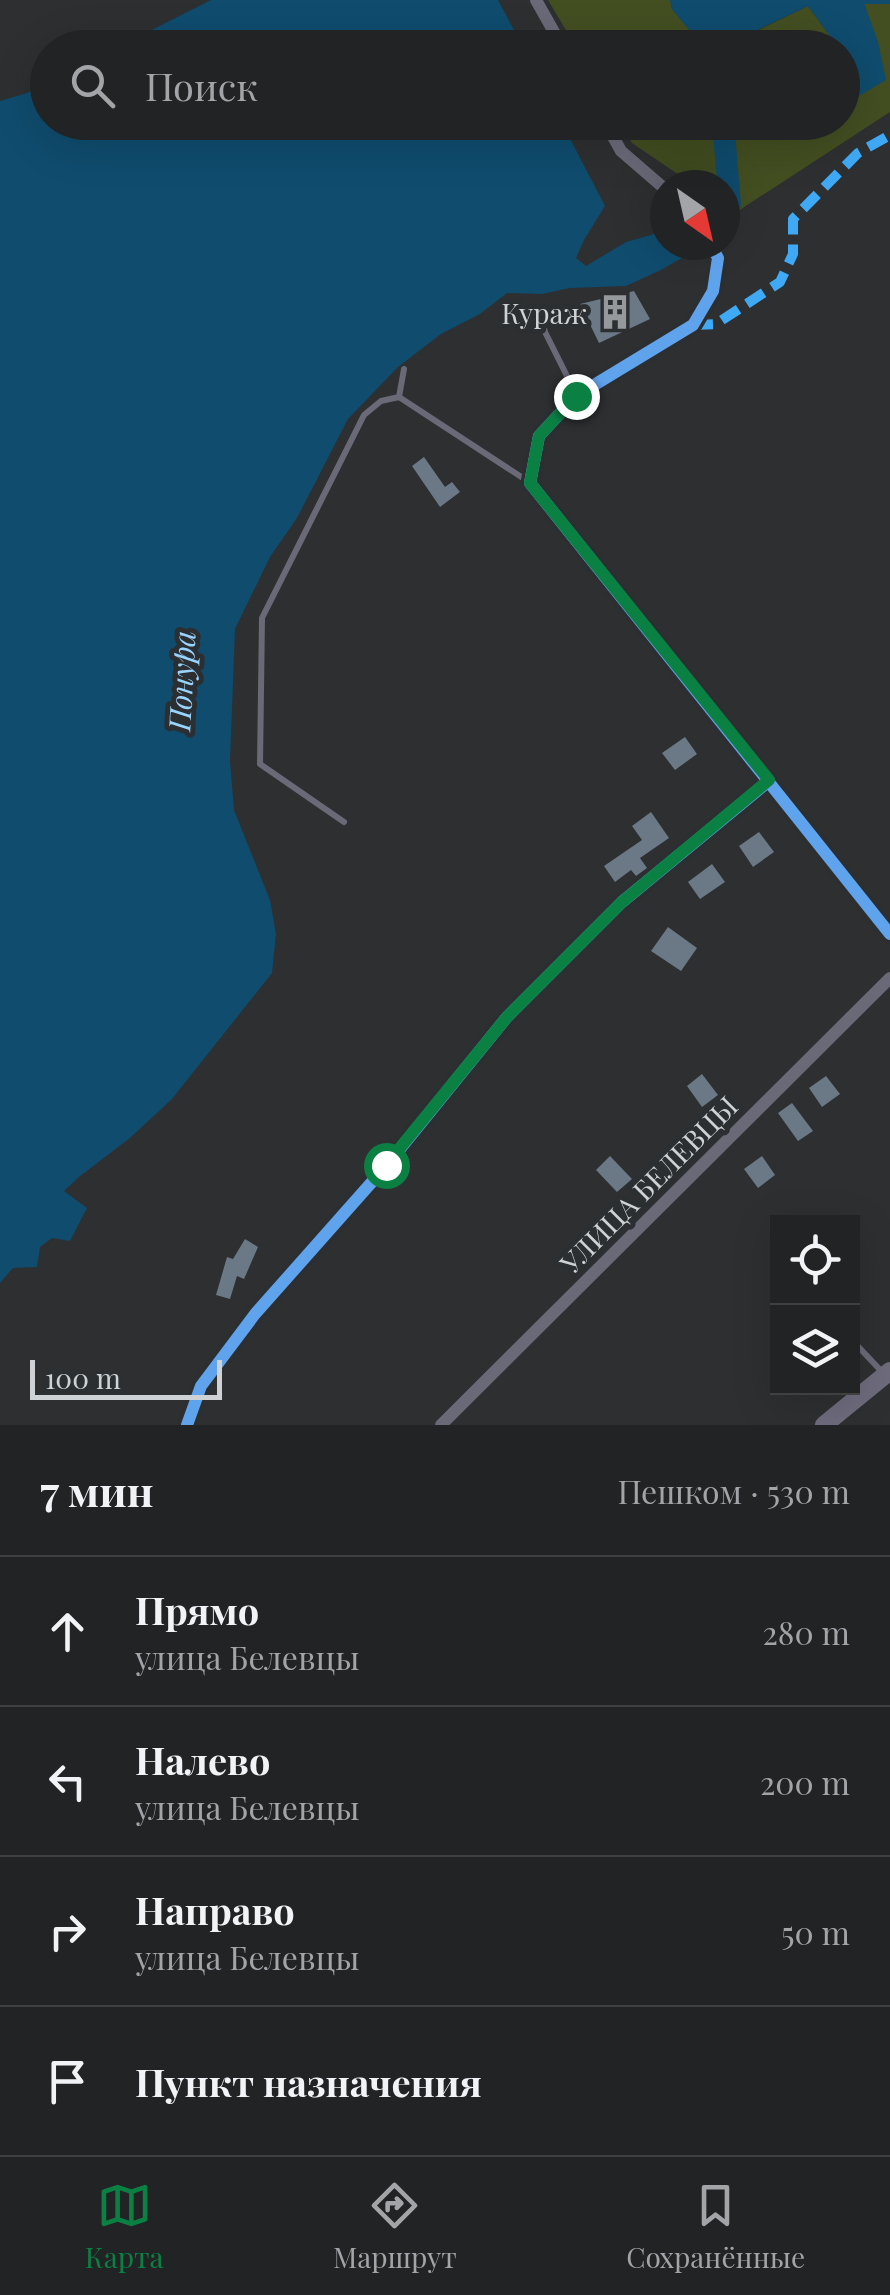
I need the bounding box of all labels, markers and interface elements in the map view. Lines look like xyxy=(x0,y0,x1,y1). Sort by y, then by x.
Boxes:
search box xyxy=(30,30,860,140)
icon: search xyxy=(65,58,120,113)
text: Поиск xyxy=(145,60,258,111)
north arrow xyxy=(650,170,740,260)
building icon: Кураж xyxy=(596,293,634,331)
place label: Кураж xyxy=(501,294,587,331)
route end xyxy=(554,374,600,420)
water label: Понура xyxy=(158,630,204,733)
street label: УЛИЦА БЕЛЕВЦЫ xyxy=(550,1087,745,1282)
route start xyxy=(364,1143,410,1189)
map controls xyxy=(770,1215,860,1395)
button: locate xyxy=(770,1215,860,1305)
button: layers xyxy=(770,1305,860,1395)
scale bar xyxy=(30,1355,222,1400)
text: 100 m xyxy=(45,1359,121,1396)
text: 7 мин xyxy=(40,1462,153,1518)
text: Пешком · 530 m xyxy=(617,1469,850,1512)
text: Прямо xyxy=(135,1584,259,1635)
icon: ahead xyxy=(40,1604,95,1659)
text: 280 m xyxy=(762,1610,850,1653)
text: улица Белевцы xyxy=(135,1635,359,1678)
text: Налево xyxy=(135,1734,270,1785)
icon: left xyxy=(40,1754,95,1809)
text: 200 m xyxy=(760,1760,850,1803)
text: улица Белевцы xyxy=(135,1785,359,1828)
text: Направо xyxy=(135,1884,295,1935)
icon: right xyxy=(40,1904,95,1959)
text: 50 m xyxy=(781,1910,850,1953)
text: улица Белевцы xyxy=(135,1935,359,1978)
icon: arrive xyxy=(40,2054,95,2109)
text: Пункт назначения xyxy=(135,2056,482,2107)
tab: Карта xyxy=(85,2178,163,2275)
tab: Маршрут xyxy=(333,2178,457,2275)
tab: Сохранённые xyxy=(626,2178,805,2275)

